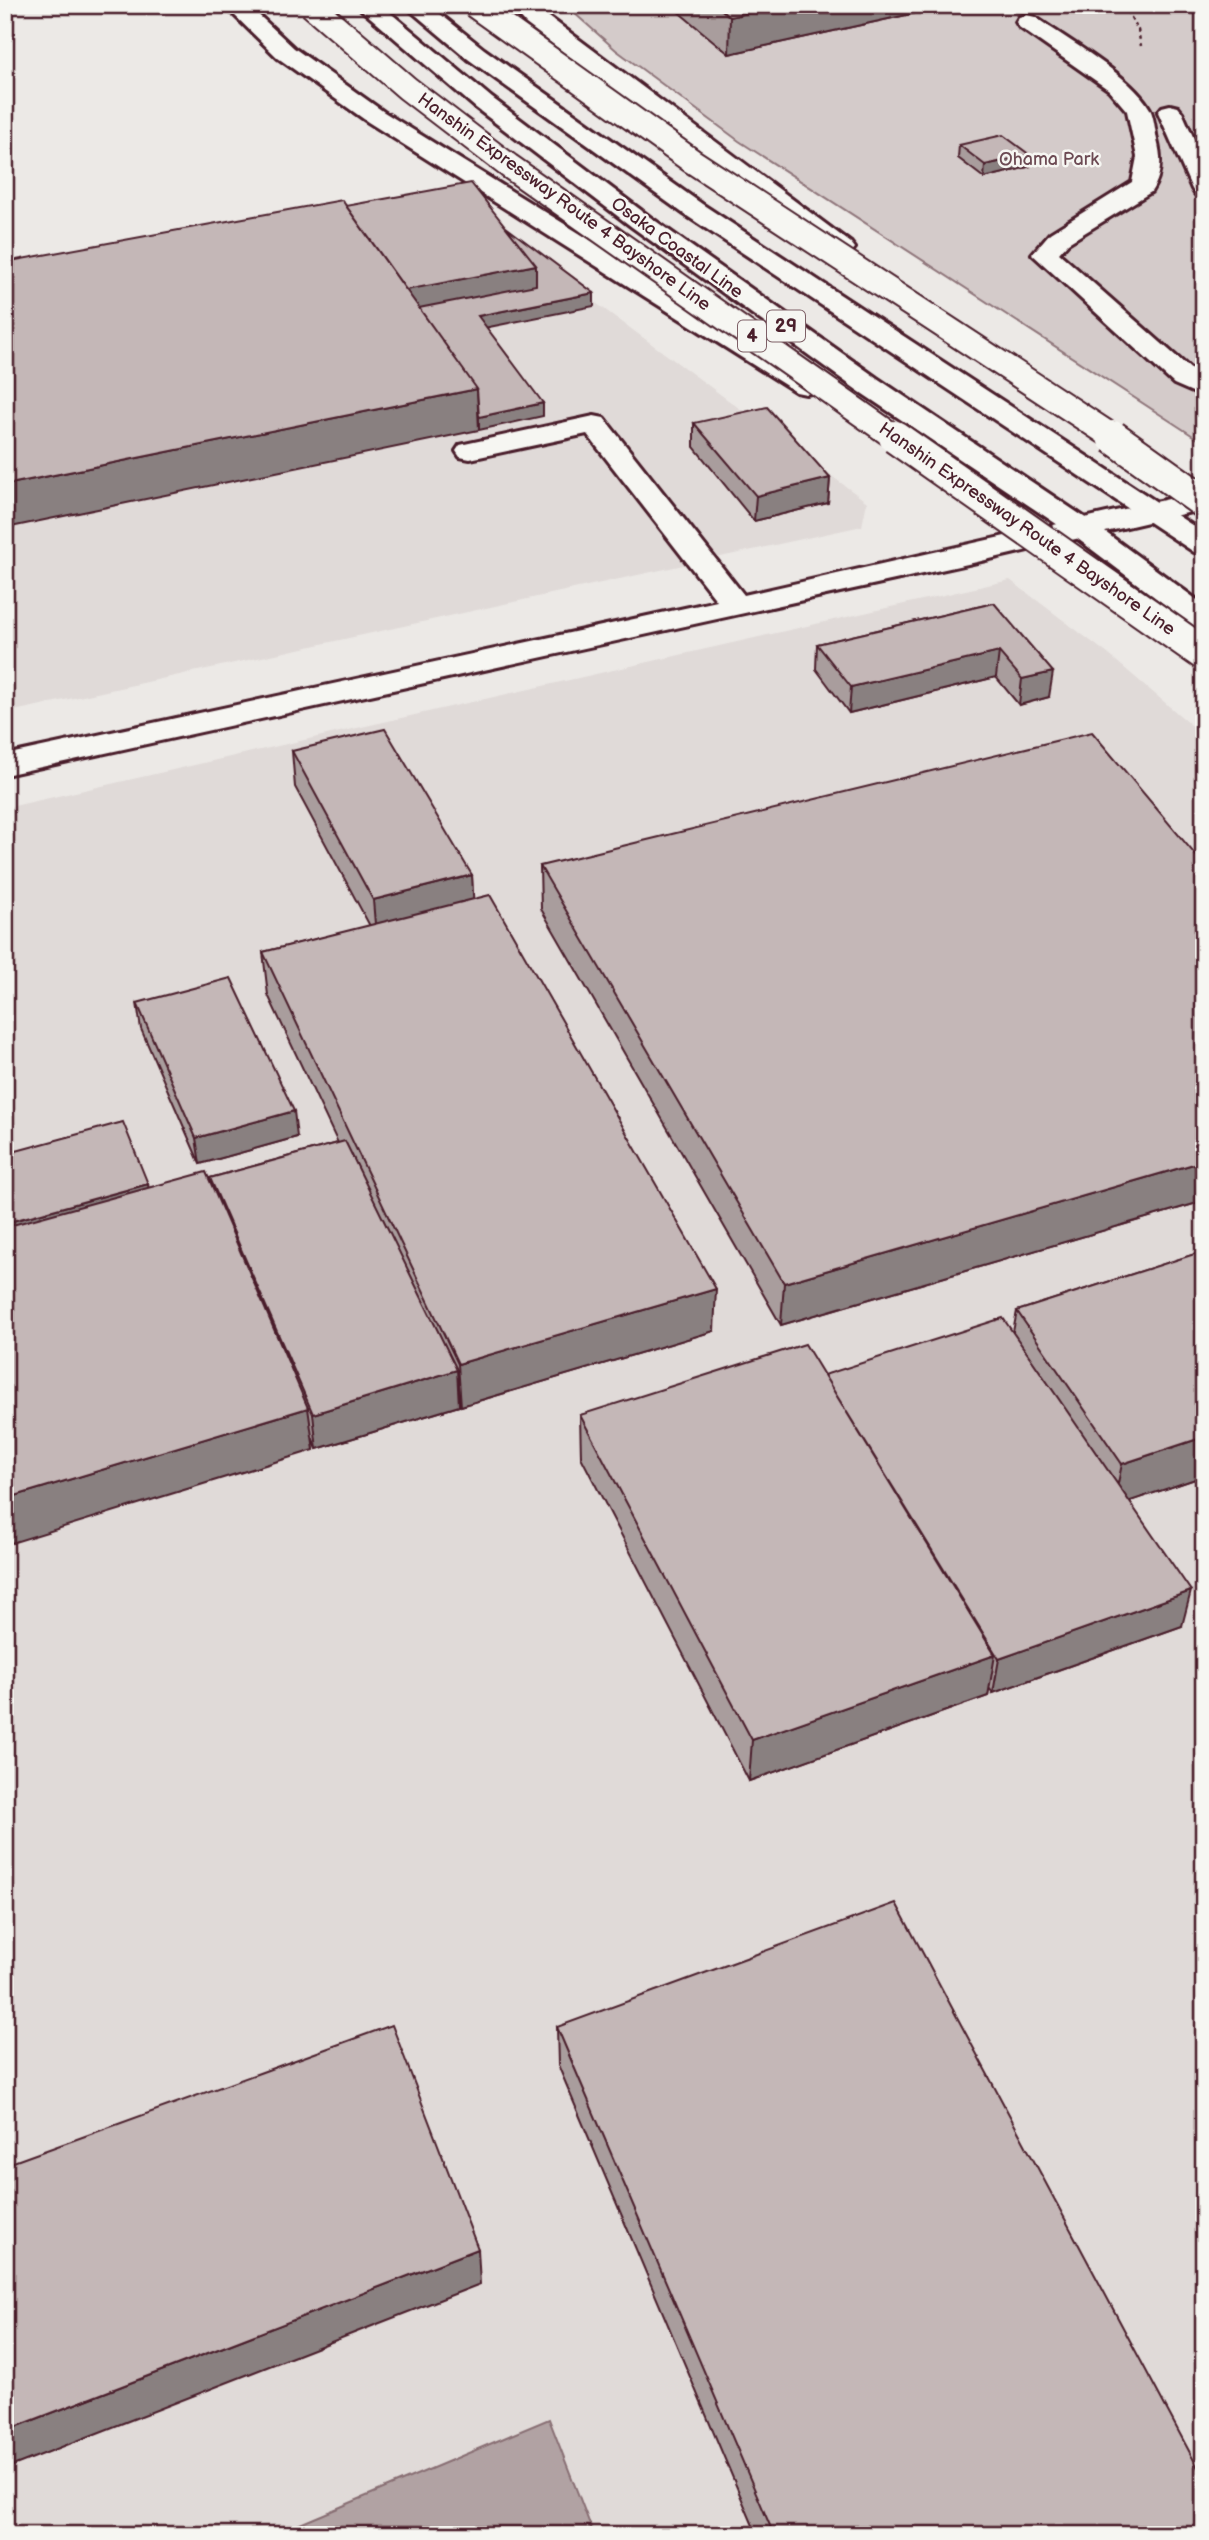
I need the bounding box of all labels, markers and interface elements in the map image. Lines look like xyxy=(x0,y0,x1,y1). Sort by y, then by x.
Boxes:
street label: Hanshin Expressway Route 4 Bayshore Line xyxy=(414,89,715,316)
park label: Ohama Park xyxy=(999,149,1099,170)
street label: Osaka Coastal Line xyxy=(607,193,747,303)
road number: 29 xyxy=(767,310,805,342)
road number: 4 xyxy=(738,320,766,352)
street label: Hanshin Expressway Route 4 Bayshore Line xyxy=(875,418,1179,640)

